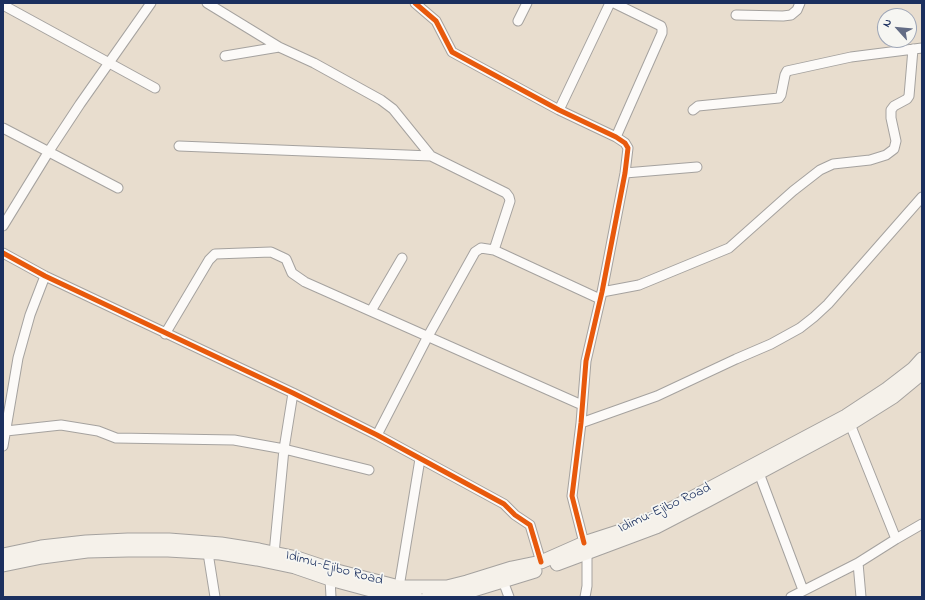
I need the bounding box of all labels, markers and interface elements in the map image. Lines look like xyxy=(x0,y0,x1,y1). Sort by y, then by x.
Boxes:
north arrow xyxy=(877,8,917,48)
text: N xyxy=(878,16,896,30)
street label: Idimu-Ejibo Road xyxy=(616,480,714,538)
street label: Idimu-Ejibo Road xyxy=(283,548,385,590)

